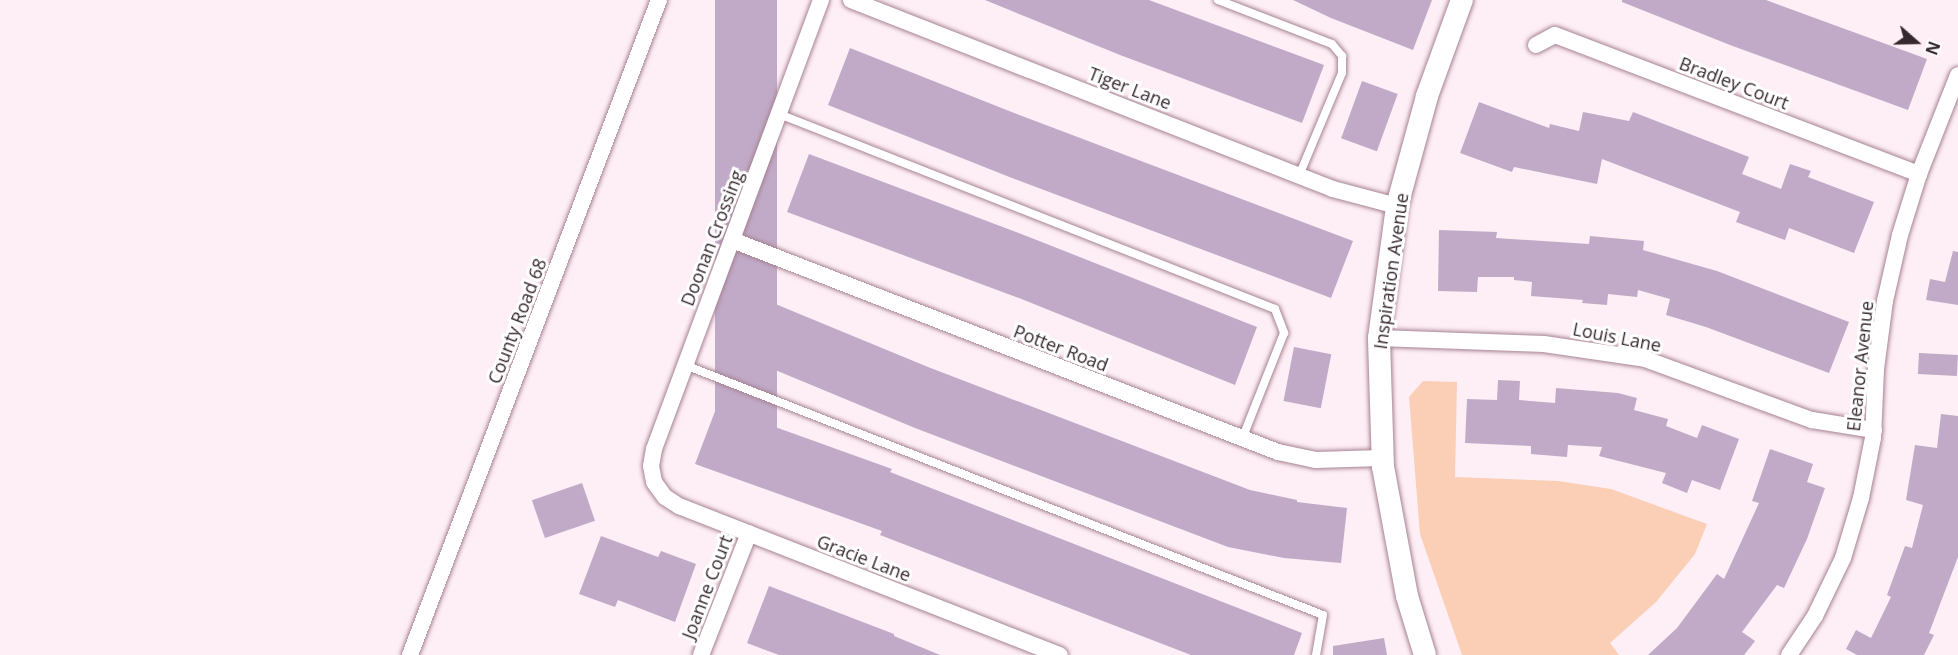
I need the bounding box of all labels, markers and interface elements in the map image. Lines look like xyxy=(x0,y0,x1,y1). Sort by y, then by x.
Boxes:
north arrow xyxy=(1886,12,1946,72)
text: N xyxy=(1920,38,1945,58)
street label: Bradley Court xyxy=(1676,52,1792,114)
street label: Tiger Lane xyxy=(1086,62,1174,114)
street label: Doonan Crossing xyxy=(676,167,748,309)
street label: Inspiration Avenue xyxy=(1369,191,1413,351)
street label: County Road 68 xyxy=(483,255,551,387)
street label: Eleanor Avenue xyxy=(1842,300,1878,432)
street label: Louis Lane xyxy=(1571,318,1663,356)
street label: Potter Road xyxy=(1011,320,1111,376)
street label: Gracie Lane xyxy=(814,530,914,586)
street label: Joanne Court xyxy=(677,532,737,642)

